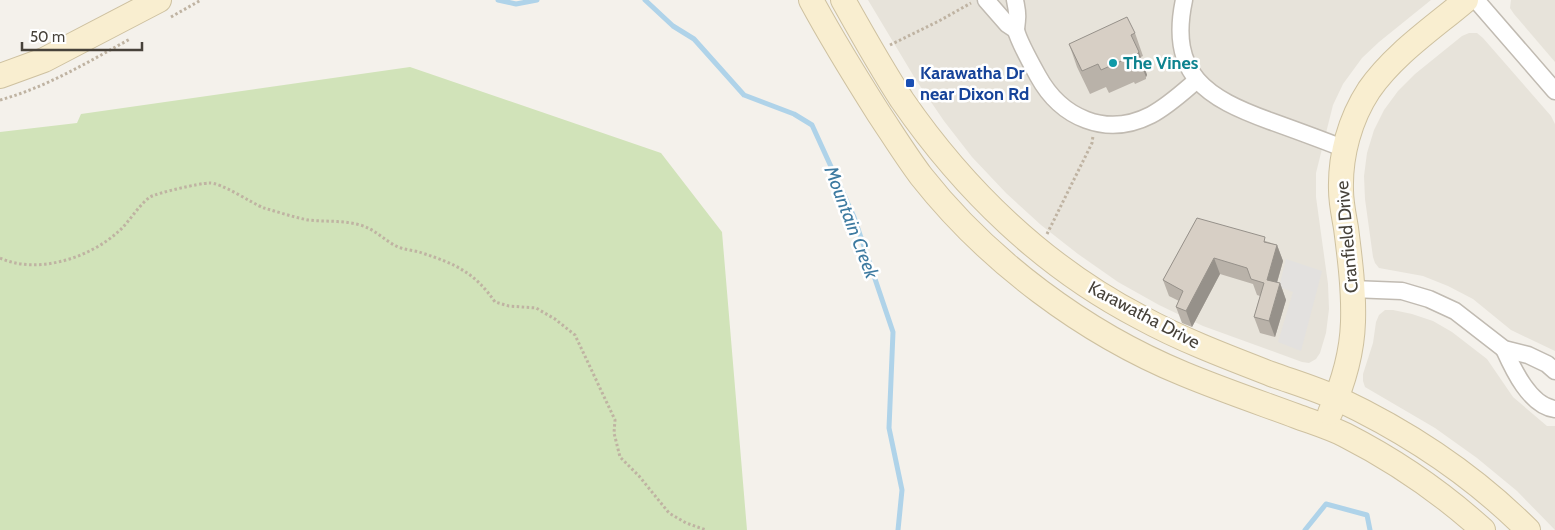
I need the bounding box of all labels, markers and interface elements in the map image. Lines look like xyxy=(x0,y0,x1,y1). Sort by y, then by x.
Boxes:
scale bar xyxy=(22,20,142,52)
text: 50 m xyxy=(30,28,65,46)
place label: The Vines xyxy=(1123,52,1199,74)
marker: The Vines xyxy=(1107,57,1119,69)
place label: Karawatha Dr near Dixon Rd xyxy=(920,62,1029,105)
marker: Karawatha Dr near Dixon Rd xyxy=(904,77,916,89)
water label: Mountain Creek xyxy=(819,162,884,282)
street label: Cranfield Drive xyxy=(1331,180,1363,294)
street label: Karawatha Drive xyxy=(1084,276,1204,354)

